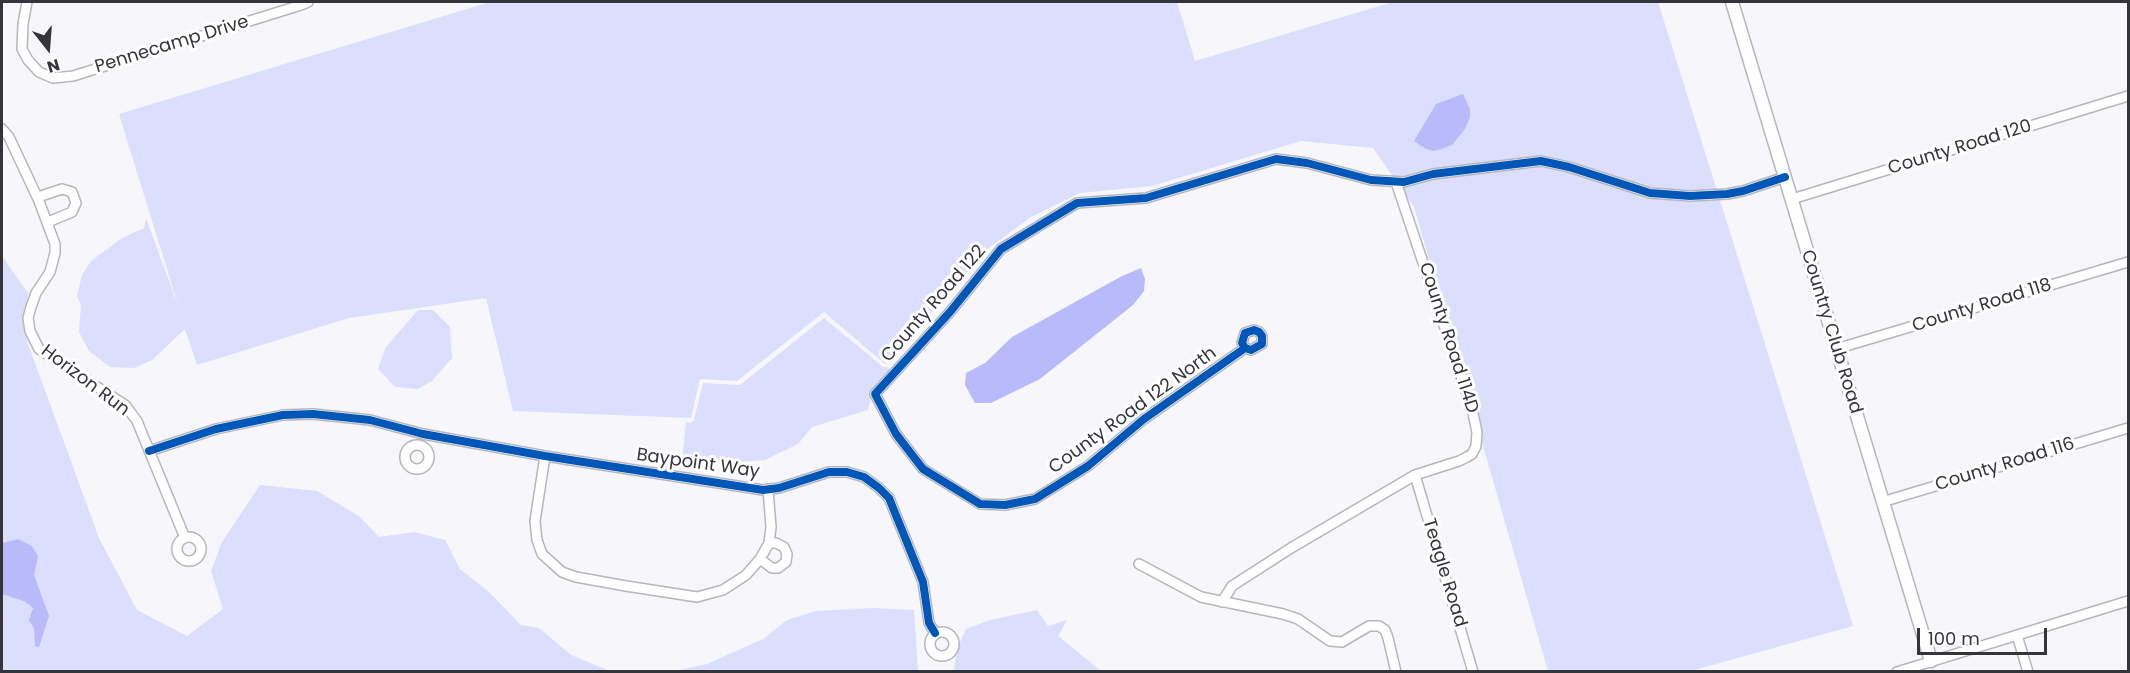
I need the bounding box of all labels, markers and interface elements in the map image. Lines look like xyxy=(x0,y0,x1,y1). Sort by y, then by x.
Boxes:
street label: Pennecamp Drive xyxy=(93,11,251,79)
north arrow xyxy=(18,18,78,78)
text: N xyxy=(44,53,63,78)
street label: County Road 120 xyxy=(1886,116,2034,180)
street label: County Road 122 xyxy=(877,241,991,367)
street label: Country Club Road xyxy=(1796,247,1866,417)
street label: County Road 114D xyxy=(1413,260,1483,416)
street label: County Road 118 xyxy=(1910,275,2054,337)
street label: Horizon Run xyxy=(37,341,133,421)
street label: County Road 122 North xyxy=(1045,343,1221,479)
street label: County Road 116 xyxy=(1933,434,2077,496)
street label: Baypoint Way xyxy=(635,445,761,483)
street label: Teagle Road xyxy=(1417,516,1471,630)
scale bar xyxy=(1920,616,2050,654)
text: 100 m xyxy=(1928,626,1980,651)

